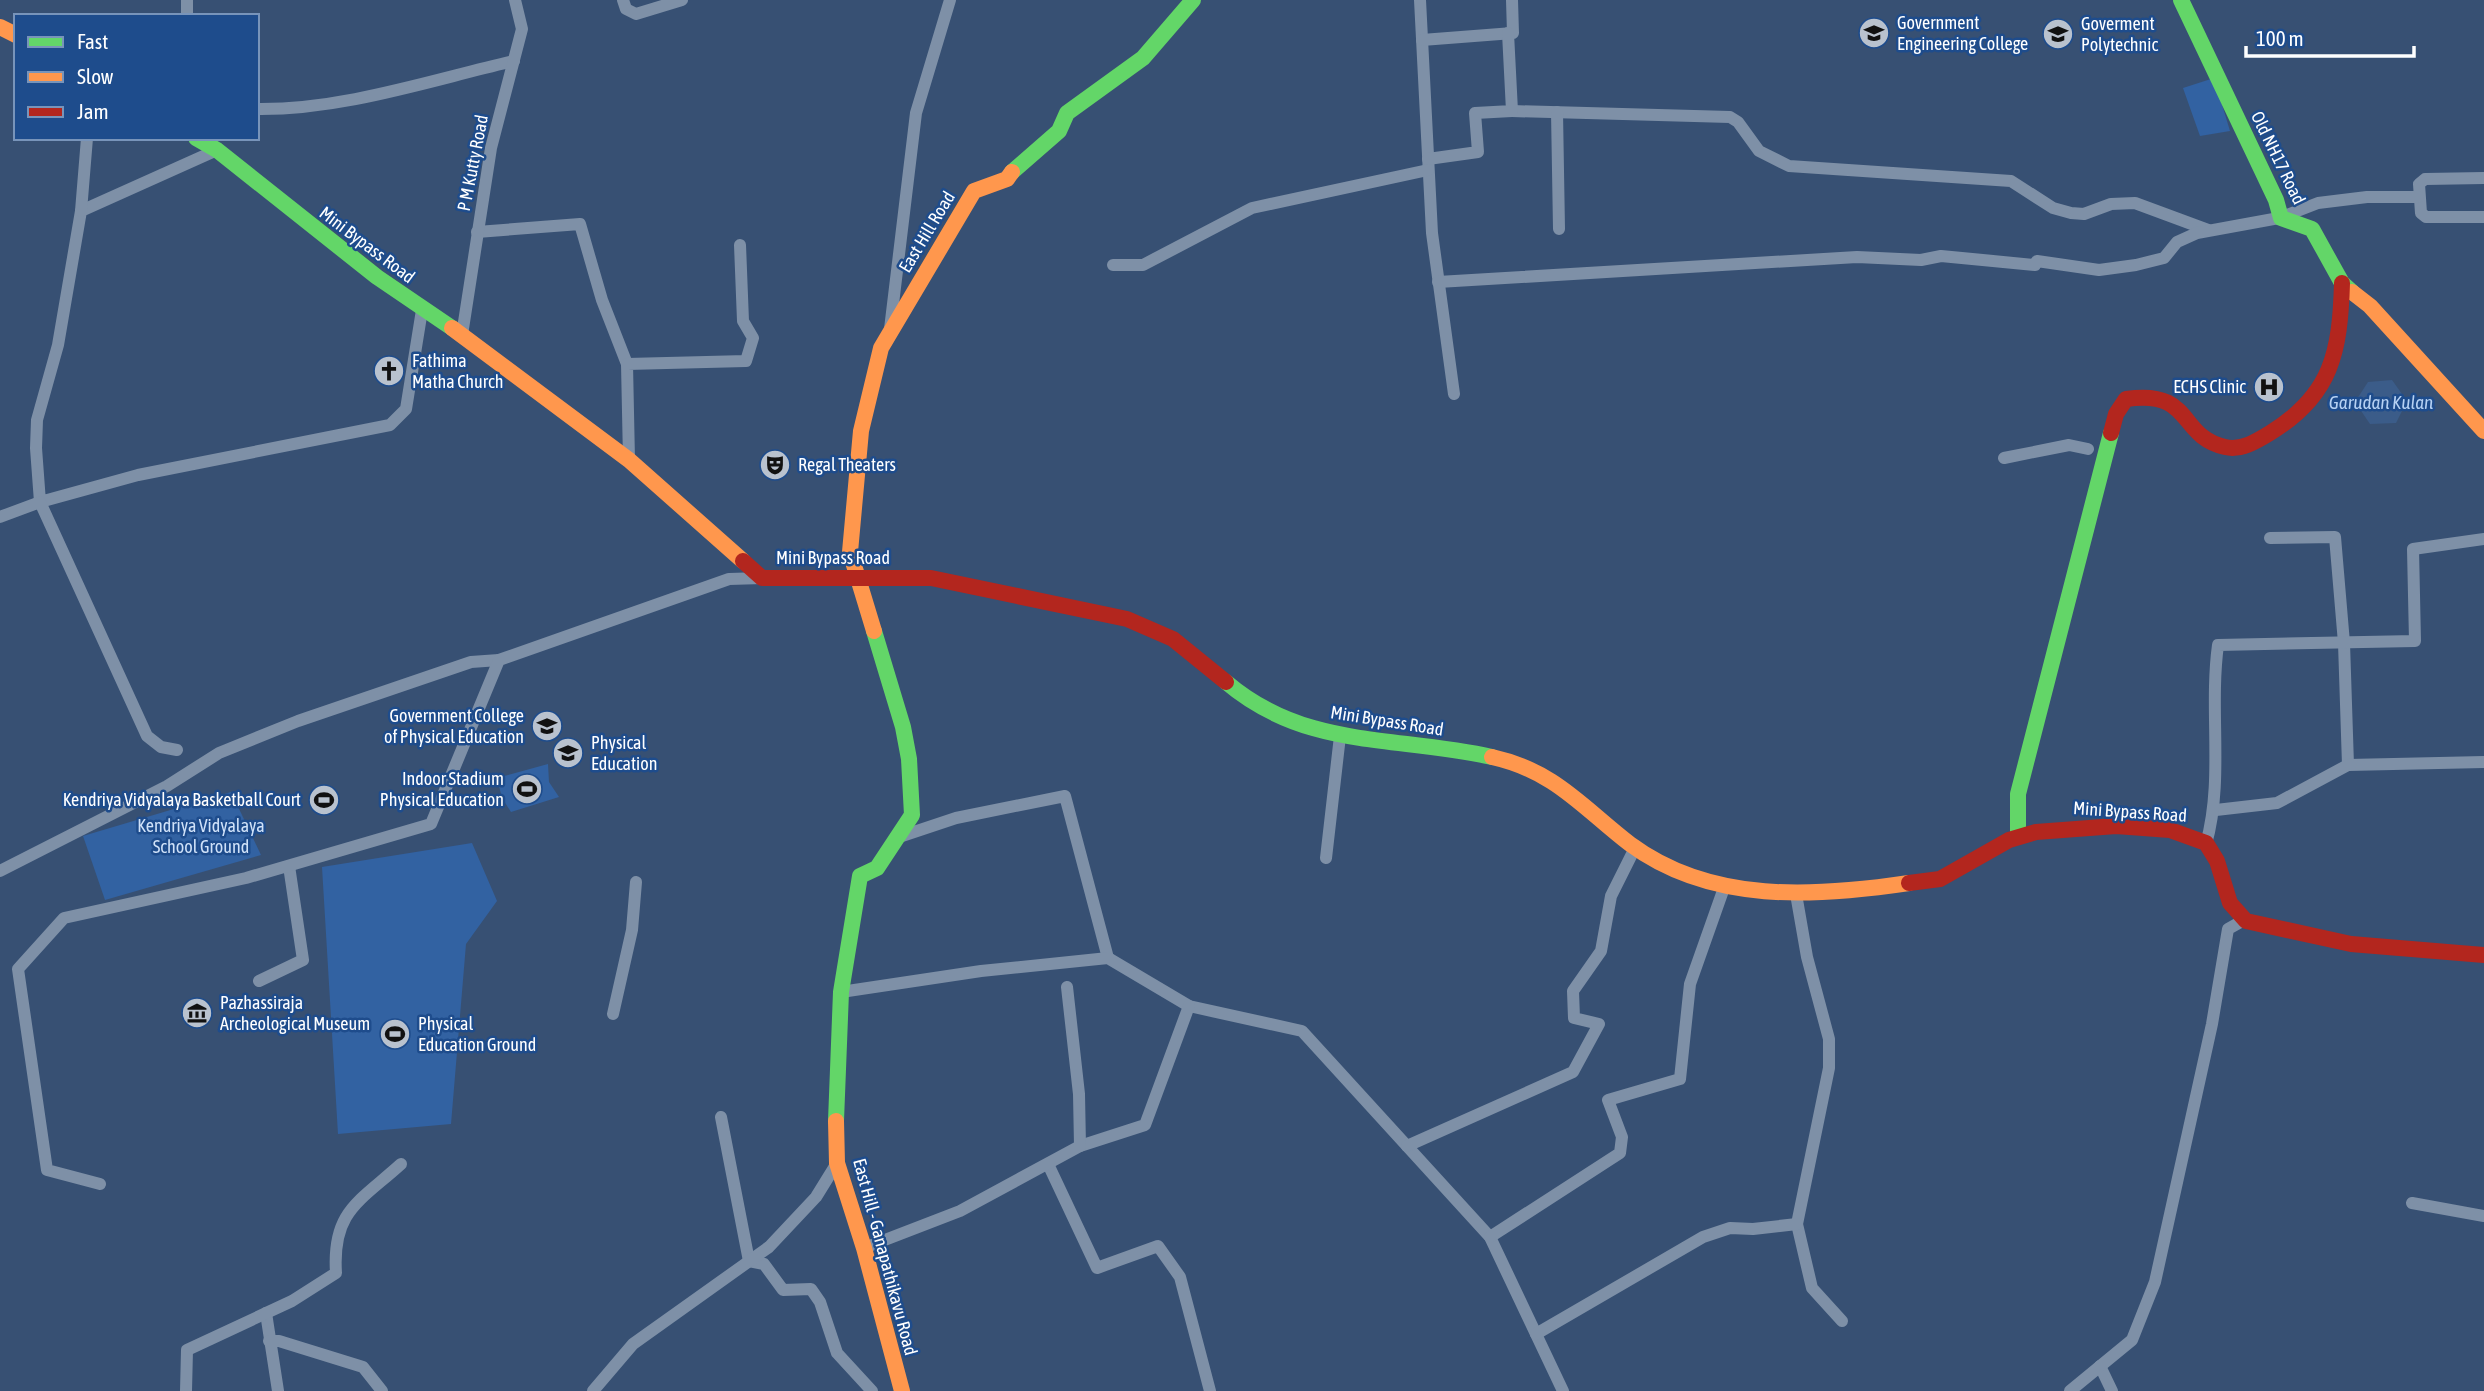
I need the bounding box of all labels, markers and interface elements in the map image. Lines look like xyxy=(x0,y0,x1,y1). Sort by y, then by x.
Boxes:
place label: Government Engineering College xyxy=(1897,12,2028,54)
place label: Goverment Polytechnic xyxy=(2081,13,2158,55)
legend xyxy=(14,14,259,140)
scale bar xyxy=(2246,14,2414,58)
school or university icon: Government Engineering College xyxy=(1857,16,1891,50)
school or university icon: Goverment Polytechnic xyxy=(2041,17,2075,51)
text: 100 m xyxy=(2256,26,2304,50)
text: Fast xyxy=(77,29,108,53)
text: Slow xyxy=(77,64,114,88)
text: Jam xyxy=(77,99,109,123)
street label: Old NH17 Road xyxy=(2247,108,2310,208)
street label: P M Kutty Road xyxy=(453,113,492,213)
street label: East Hill Road xyxy=(894,187,959,276)
street label: Mini Bypass Road xyxy=(315,202,419,287)
place label: Fathima Matha Church xyxy=(412,350,503,392)
church icon: Fathima Matha Church xyxy=(372,354,406,388)
hospital icon: ECHS Clinic xyxy=(2252,370,2286,404)
place label: ECHS Clinic xyxy=(2173,376,2246,397)
water label: Garudan Kulan xyxy=(2329,391,2433,413)
theatre icon: Regal Theaters xyxy=(758,448,792,482)
place label: Regal Theaters xyxy=(798,454,896,475)
street label: Mini Bypass Road xyxy=(776,547,890,568)
street label: Mini Bypass Road xyxy=(1329,701,1445,740)
place label: Government College of Physical Education xyxy=(384,705,524,747)
school or university icon: Government College of Physical Education xyxy=(530,709,564,743)
place label: Physical Education xyxy=(591,732,657,774)
school or university icon: Physical Education xyxy=(551,736,585,770)
place label: Indoor Stadium Physical Education xyxy=(380,768,504,810)
sports icon: Indoor Stadium Physical Education xyxy=(510,772,544,806)
sports icon: Kendriya Vidyalaya Basketball Court xyxy=(307,783,341,817)
place label: Kendriya Vidyalaya Basketball Court xyxy=(63,789,301,810)
street label: Mini Bypass Road xyxy=(2072,797,2188,826)
park label: Kendriya Vidyalaya School Ground xyxy=(137,815,265,857)
place label: Pazhassiraja Archeological Museum xyxy=(220,992,370,1034)
museum icon: Pazhassiraja Archeological Museum xyxy=(180,996,214,1030)
place label: Physical Education Ground xyxy=(418,1013,536,1055)
sports icon: Physical Education Ground xyxy=(378,1017,412,1051)
street label: East Hill - Ganapathikavu Road xyxy=(849,1156,922,1358)

